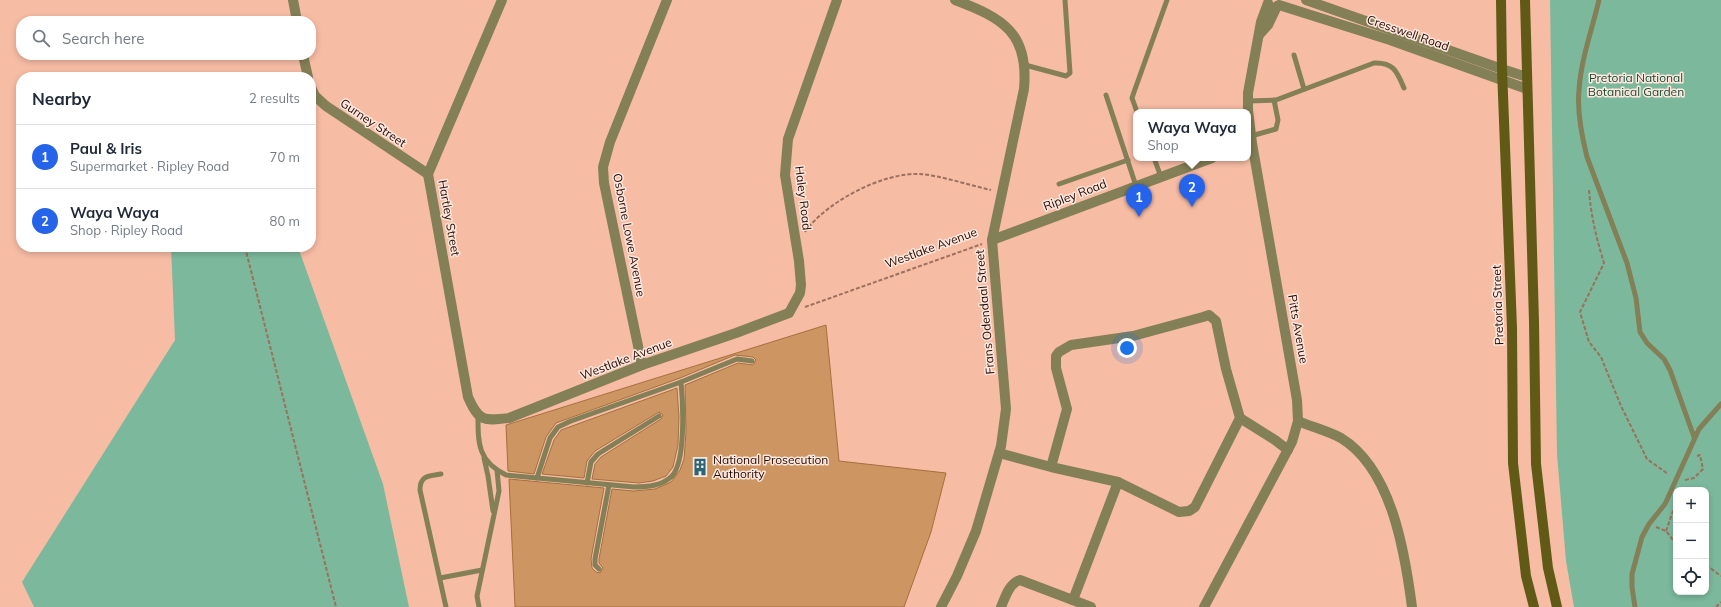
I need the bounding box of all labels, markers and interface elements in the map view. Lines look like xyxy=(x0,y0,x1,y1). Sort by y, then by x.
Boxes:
street label: Cresswell Road xyxy=(1365,11,1451,54)
search box xyxy=(16,16,316,60)
icon: search xyxy=(30,27,52,49)
text: Search here xyxy=(62,29,144,48)
park label: Pretoria National Botanical Garden xyxy=(1588,70,1684,99)
text: Nearby xyxy=(32,88,91,109)
text: 2 results xyxy=(249,90,300,106)
street label: Gurney Street xyxy=(337,95,409,150)
popup xyxy=(1133,109,1251,161)
text: Waya Waya xyxy=(1148,118,1236,137)
text: Shop xyxy=(1148,137,1178,153)
text: Paul & Iris xyxy=(70,139,142,158)
text: 1 xyxy=(41,149,49,165)
text: 70 m xyxy=(270,149,300,165)
text: Supermarket · Ripley Road xyxy=(70,158,229,174)
street label: Haley Road xyxy=(792,165,815,231)
street label: Osborne Lowe Avenue xyxy=(610,172,649,298)
pin: 2 xyxy=(1179,174,1205,207)
street label: Ripley Road xyxy=(1041,176,1109,213)
street label: Hartley Street xyxy=(435,179,464,257)
pin: 1 xyxy=(1126,184,1152,217)
text: Waya Waya xyxy=(70,203,159,222)
text: 2 xyxy=(41,213,49,229)
text: 80 m xyxy=(270,213,300,229)
text: Shop · Ripley Road xyxy=(70,222,183,238)
street label: Westlake Avenue xyxy=(883,224,979,271)
street label: Frans Odendaal Street xyxy=(972,249,997,375)
street label: Pretoria Street xyxy=(1489,265,1506,345)
street label: Pitts Avenue xyxy=(1285,293,1312,365)
street label: Westlake Avenue xyxy=(578,334,674,383)
your location xyxy=(1117,338,1137,358)
place label: National Prosecution Authority xyxy=(713,452,828,481)
building icon: National Prosecution Authority xyxy=(690,457,710,477)
map controls xyxy=(1673,487,1709,595)
button: + xyxy=(1673,487,1709,523)
button: − xyxy=(1673,523,1709,559)
button: locate xyxy=(1673,559,1709,595)

